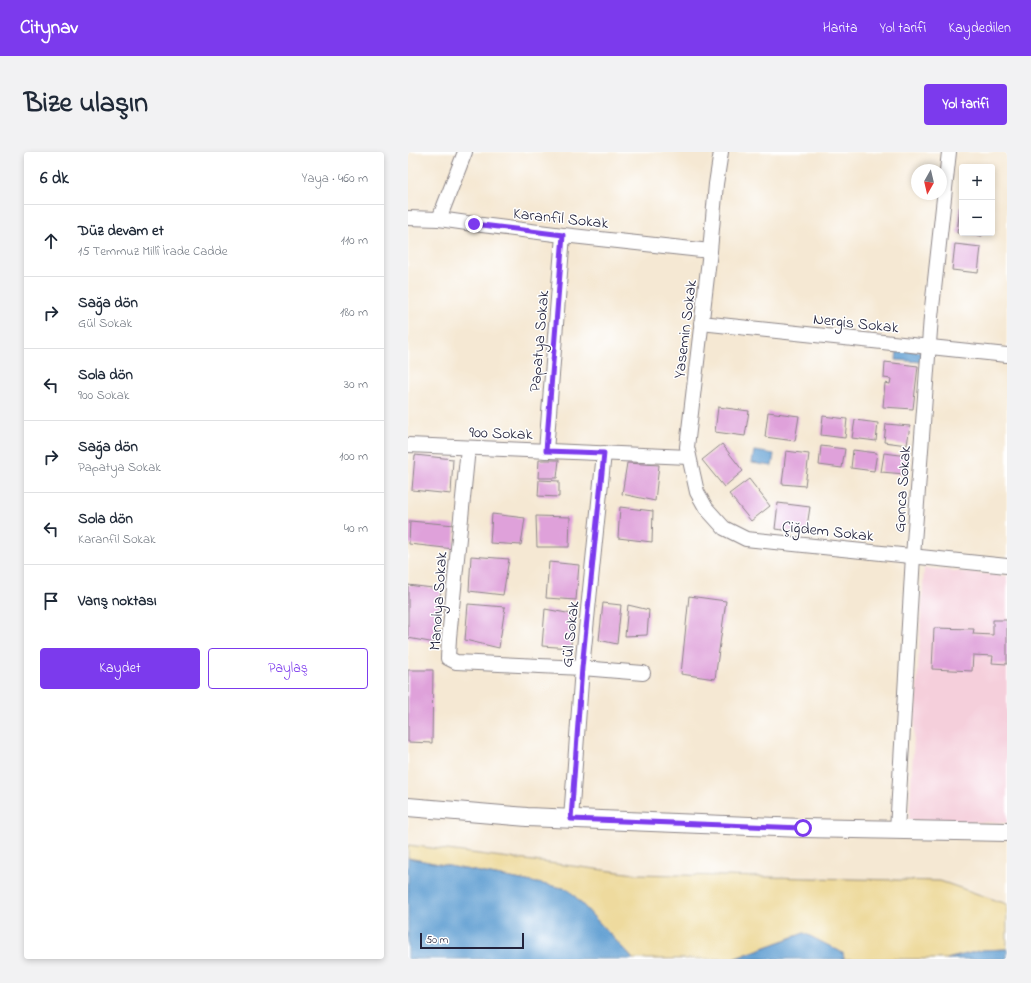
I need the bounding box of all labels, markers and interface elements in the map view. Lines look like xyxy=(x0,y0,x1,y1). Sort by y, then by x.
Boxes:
text: Citynav xyxy=(20,15,78,42)
text: Harita xyxy=(823,18,858,39)
text: Yol tarifi xyxy=(880,18,926,39)
text: Kaydedilen xyxy=(948,18,1011,39)
text: Bize ulaşın xyxy=(24,84,148,125)
button: Yol tarifi xyxy=(924,84,1007,125)
north arrow xyxy=(911,164,947,200)
map controls xyxy=(959,164,995,236)
button: + xyxy=(959,164,995,200)
text: 6 dk xyxy=(40,166,69,191)
text: Yaya · 460 m xyxy=(301,169,368,188)
button: − xyxy=(959,200,995,236)
street label: Karanfil Sokak xyxy=(512,202,611,236)
route end xyxy=(465,215,483,233)
text: Düz devam et xyxy=(78,220,164,242)
icon: ahead xyxy=(40,230,62,252)
text: 110 m xyxy=(341,231,368,250)
text: 15 Temmuz Millî İrade Cadde xyxy=(78,242,228,261)
street label: Yasemin Sokak xyxy=(668,278,704,380)
street label: Papatya Sokak xyxy=(524,288,556,393)
text: Sağa dön xyxy=(78,292,138,314)
icon: right xyxy=(40,302,62,324)
text: 180 m xyxy=(340,303,368,322)
street label: Nergis Sokak xyxy=(812,308,901,341)
text: Gül Sokak xyxy=(78,314,132,333)
text: Sola dön xyxy=(78,364,133,386)
icon: left xyxy=(40,374,62,396)
text: 30 m xyxy=(344,375,368,394)
text: 900 Sokak xyxy=(78,386,130,405)
street label: 900 Sokak xyxy=(469,421,534,447)
text: Sağa dön xyxy=(78,436,138,458)
street label: Gonca Sokak xyxy=(888,444,918,533)
icon: right xyxy=(40,446,62,468)
text: 100 m xyxy=(339,447,368,466)
text: Papatya Sokak xyxy=(78,458,161,477)
text: Sola dön xyxy=(78,508,133,530)
street label: Çiğdem Sokak xyxy=(781,515,876,549)
icon: left xyxy=(40,518,62,540)
text: 40 m xyxy=(344,519,368,538)
text: Karanfil Sokak xyxy=(78,530,156,549)
street label: Manolya Sokak xyxy=(424,550,454,651)
icon: arrive xyxy=(40,590,62,612)
text: Varış noktası xyxy=(78,590,157,612)
street label: Gül Sokak xyxy=(556,599,587,669)
button: Kaydet xyxy=(40,648,200,689)
button: Paylaş xyxy=(208,648,368,689)
route start xyxy=(794,819,812,837)
scale bar xyxy=(420,931,524,950)
text: 50 m xyxy=(426,932,448,948)

